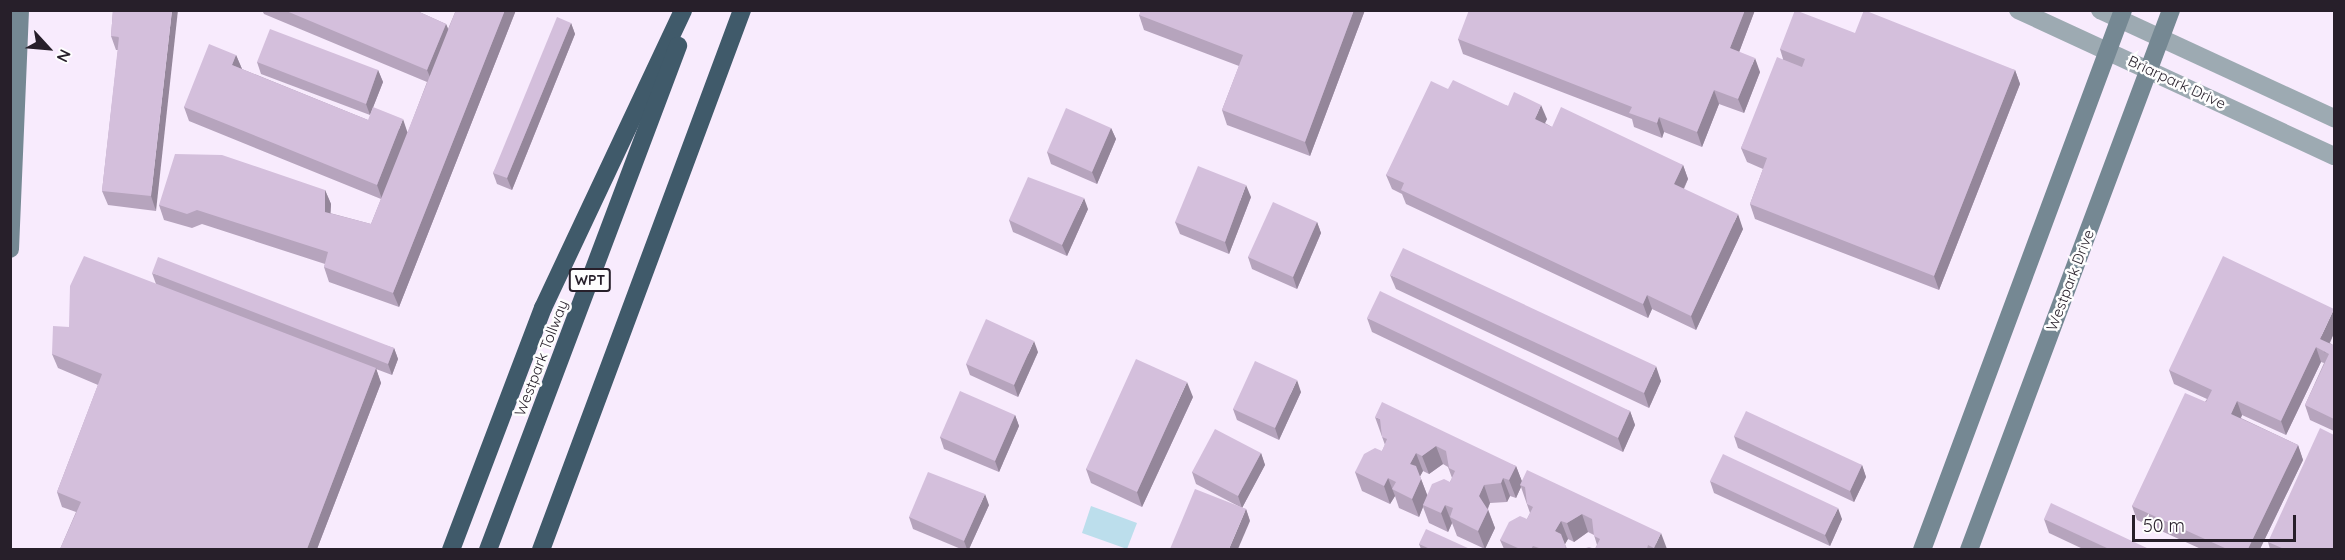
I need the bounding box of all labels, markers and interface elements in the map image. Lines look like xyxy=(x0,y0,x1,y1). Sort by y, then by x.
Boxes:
north arrow xyxy=(18,18,78,78)
text: N xyxy=(53,46,76,66)
street label: Briarpark Drive xyxy=(2125,51,2229,113)
street label: Westpark Drive xyxy=(2042,227,2098,333)
road number: WPT xyxy=(568,269,612,291)
street label: Westpark Tollway xyxy=(511,297,571,419)
scale bar xyxy=(2135,503,2298,541)
text: 50 m xyxy=(2143,514,2185,537)

